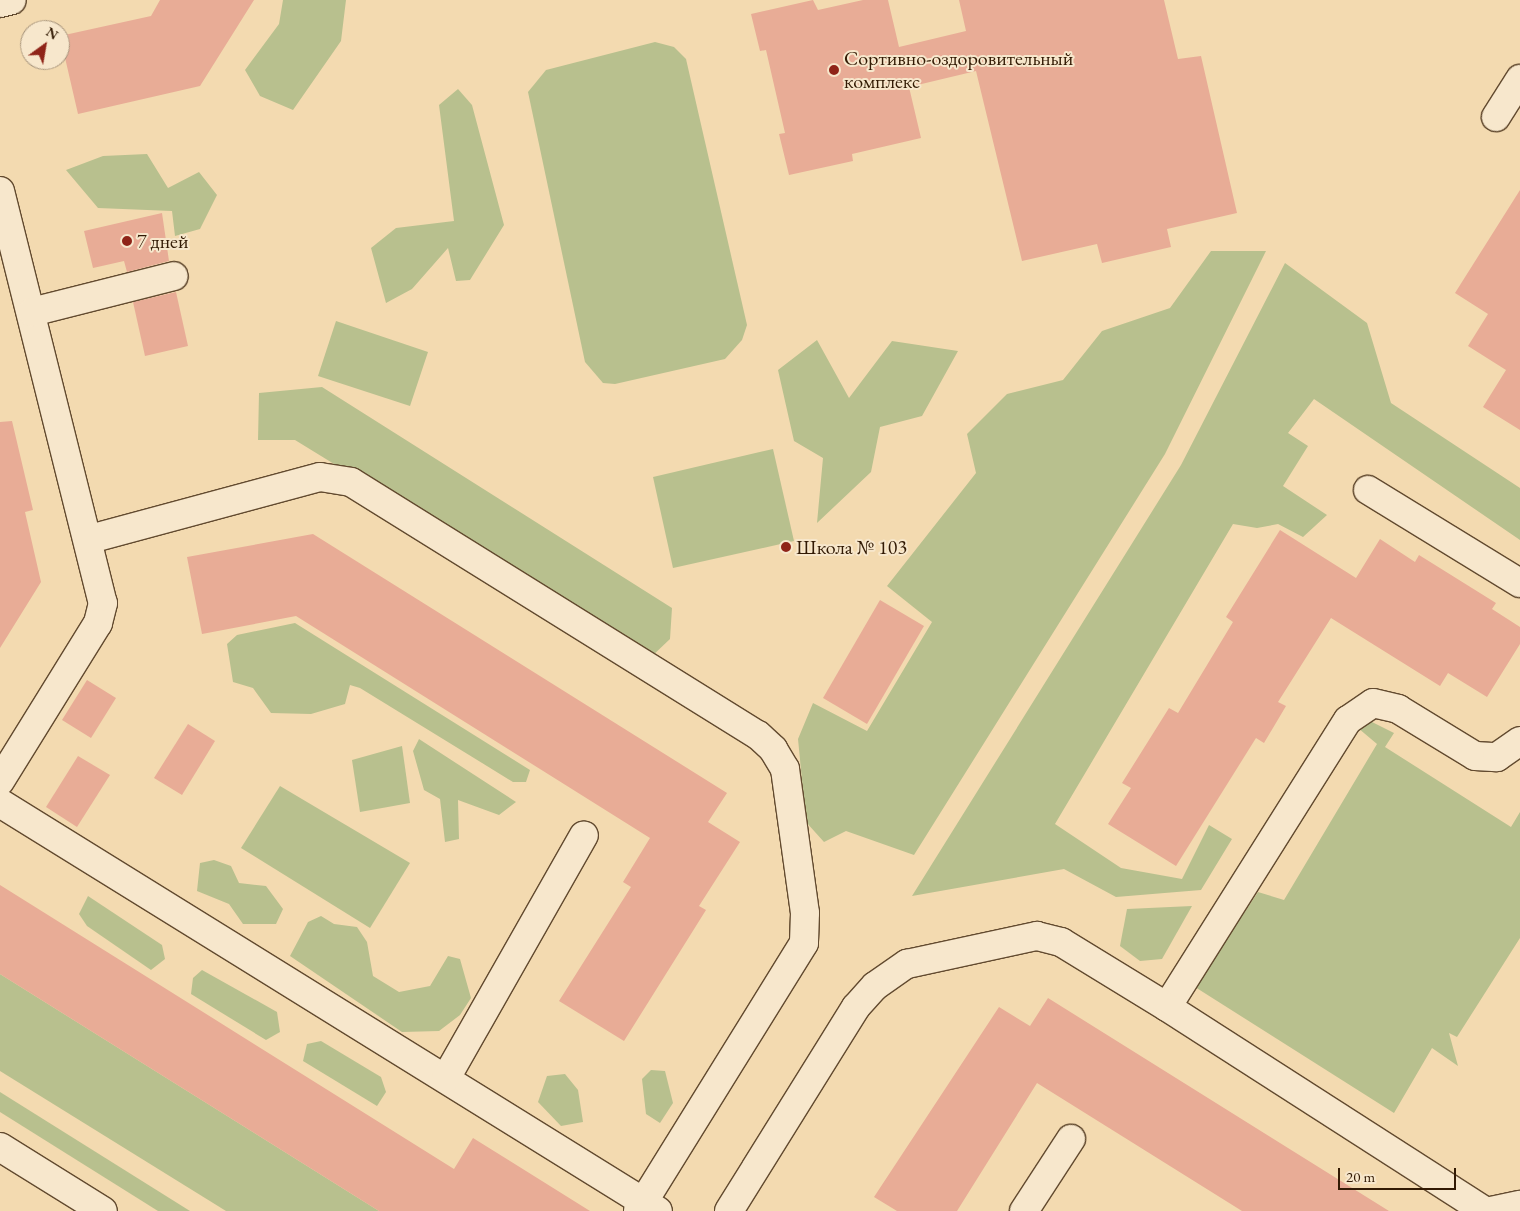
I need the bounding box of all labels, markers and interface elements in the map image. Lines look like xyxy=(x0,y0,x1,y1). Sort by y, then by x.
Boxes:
north arrow xyxy=(20,20,70,70)
text: N xyxy=(43,22,62,44)
place label: Сортивно-оздоровительный комплекс xyxy=(844,46,1073,93)
marker: Сортивно-оздоровительный комплекс xyxy=(828,64,840,76)
place label: 7 дней xyxy=(137,229,188,253)
marker: 7 дней xyxy=(121,235,133,247)
place label: Школа № 103 xyxy=(796,535,907,559)
marker: Школа № 103 xyxy=(780,541,792,553)
scale bar xyxy=(1340,1158,1458,1190)
text: 20 m xyxy=(1346,1167,1375,1186)

